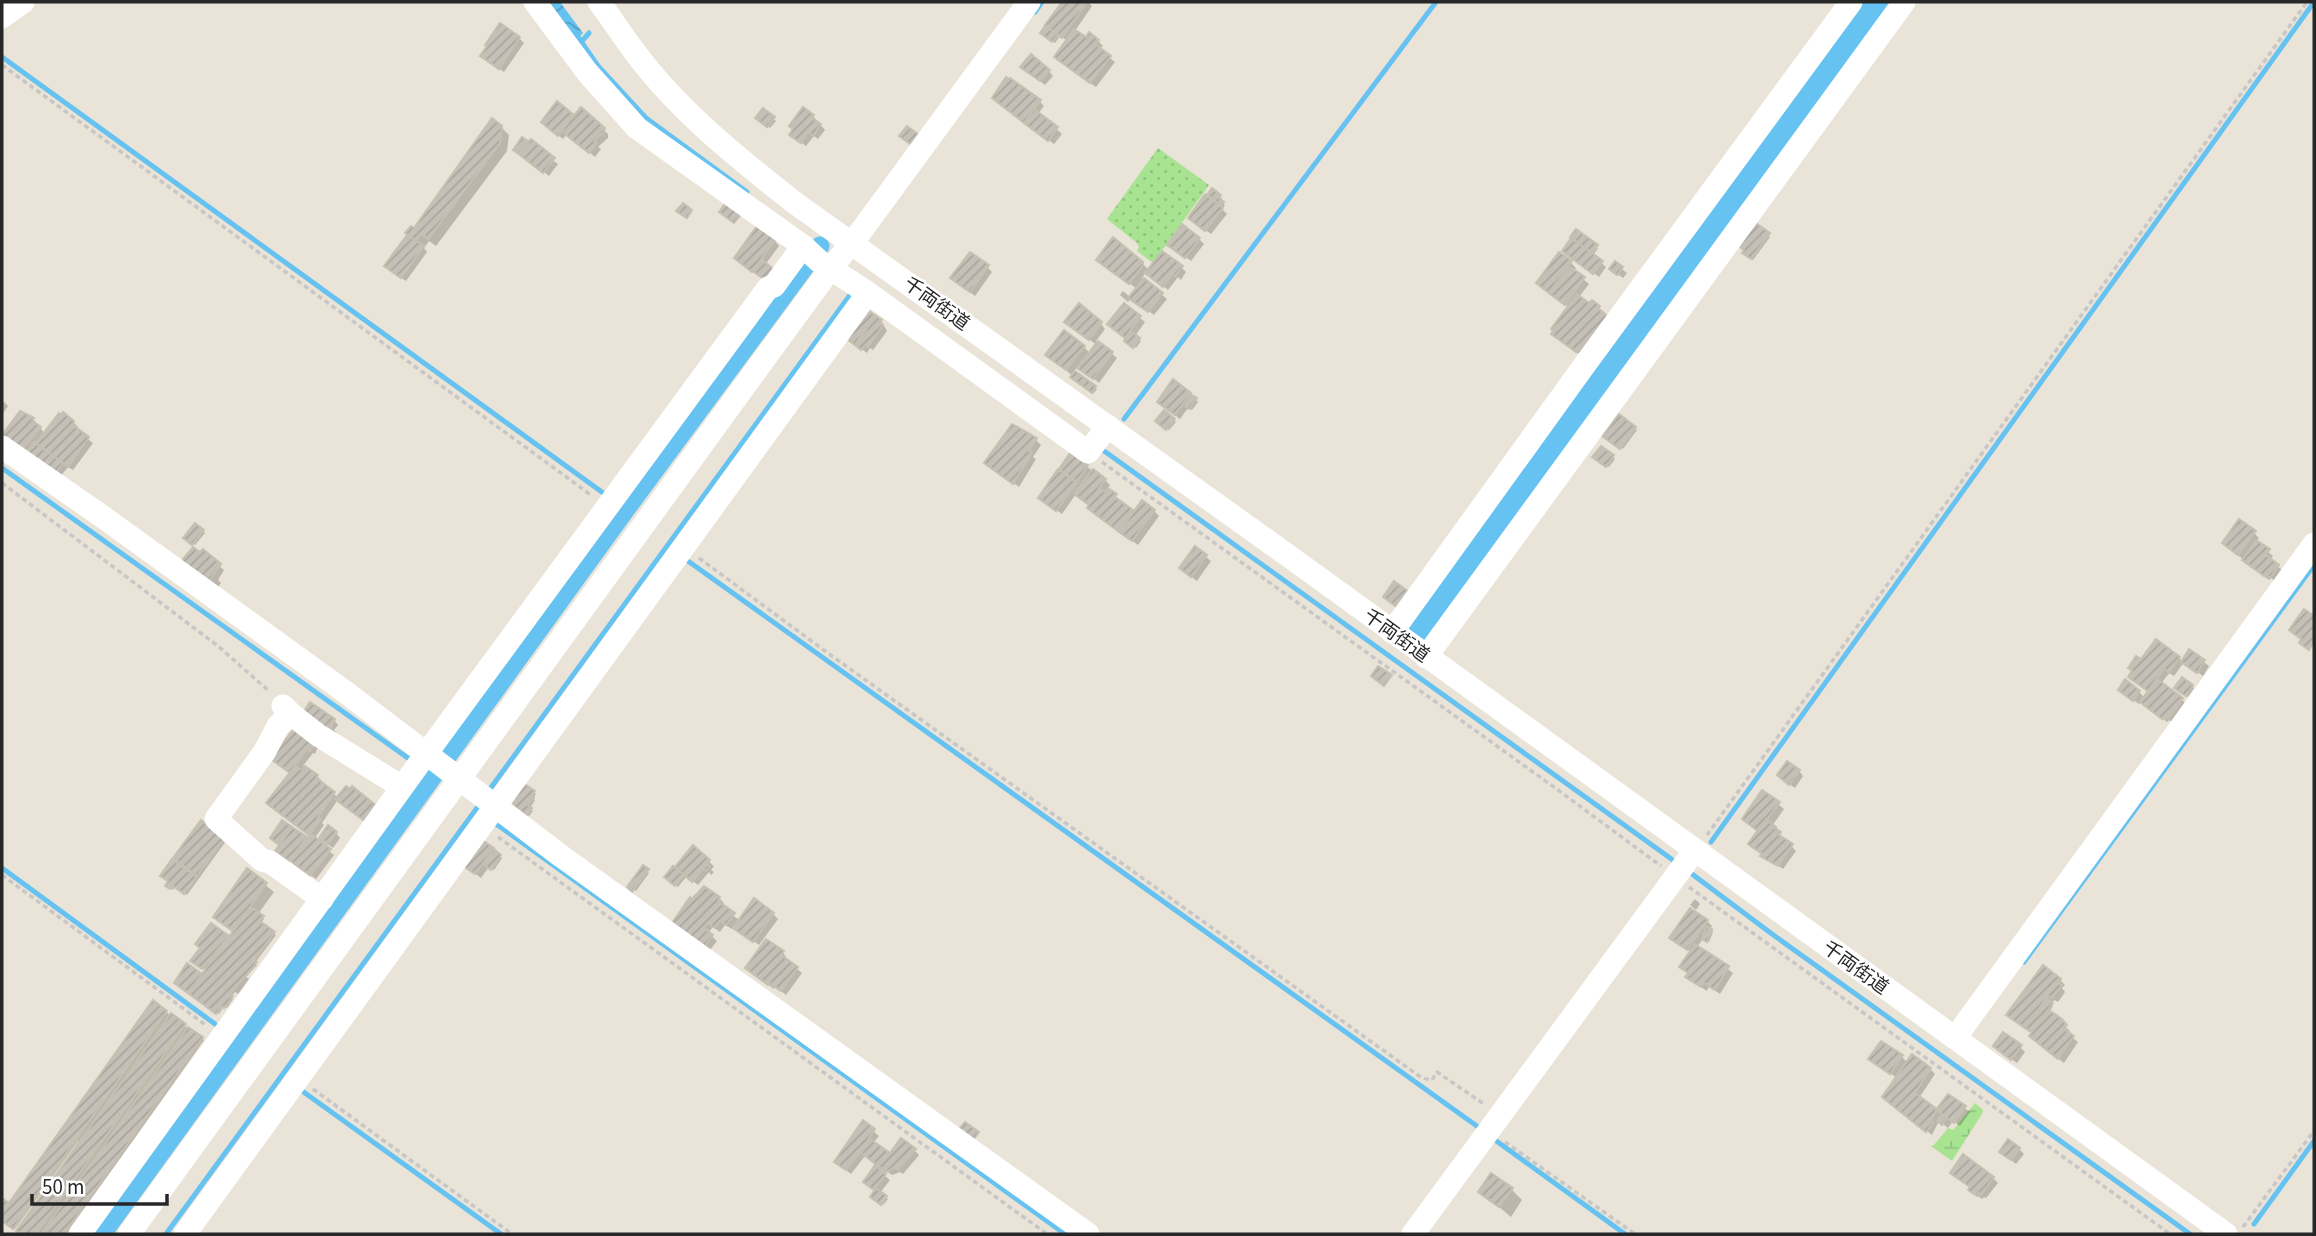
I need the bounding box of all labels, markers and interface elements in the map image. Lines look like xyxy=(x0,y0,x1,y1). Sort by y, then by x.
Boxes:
street label: 千両街道 xyxy=(897,271,975,337)
street label: 千両街道 xyxy=(1357,603,1435,669)
street label: 千両街道 xyxy=(1816,935,1894,1001)
scale bar xyxy=(32,1162,166,1206)
text: 50 m xyxy=(42,1172,84,1202)

